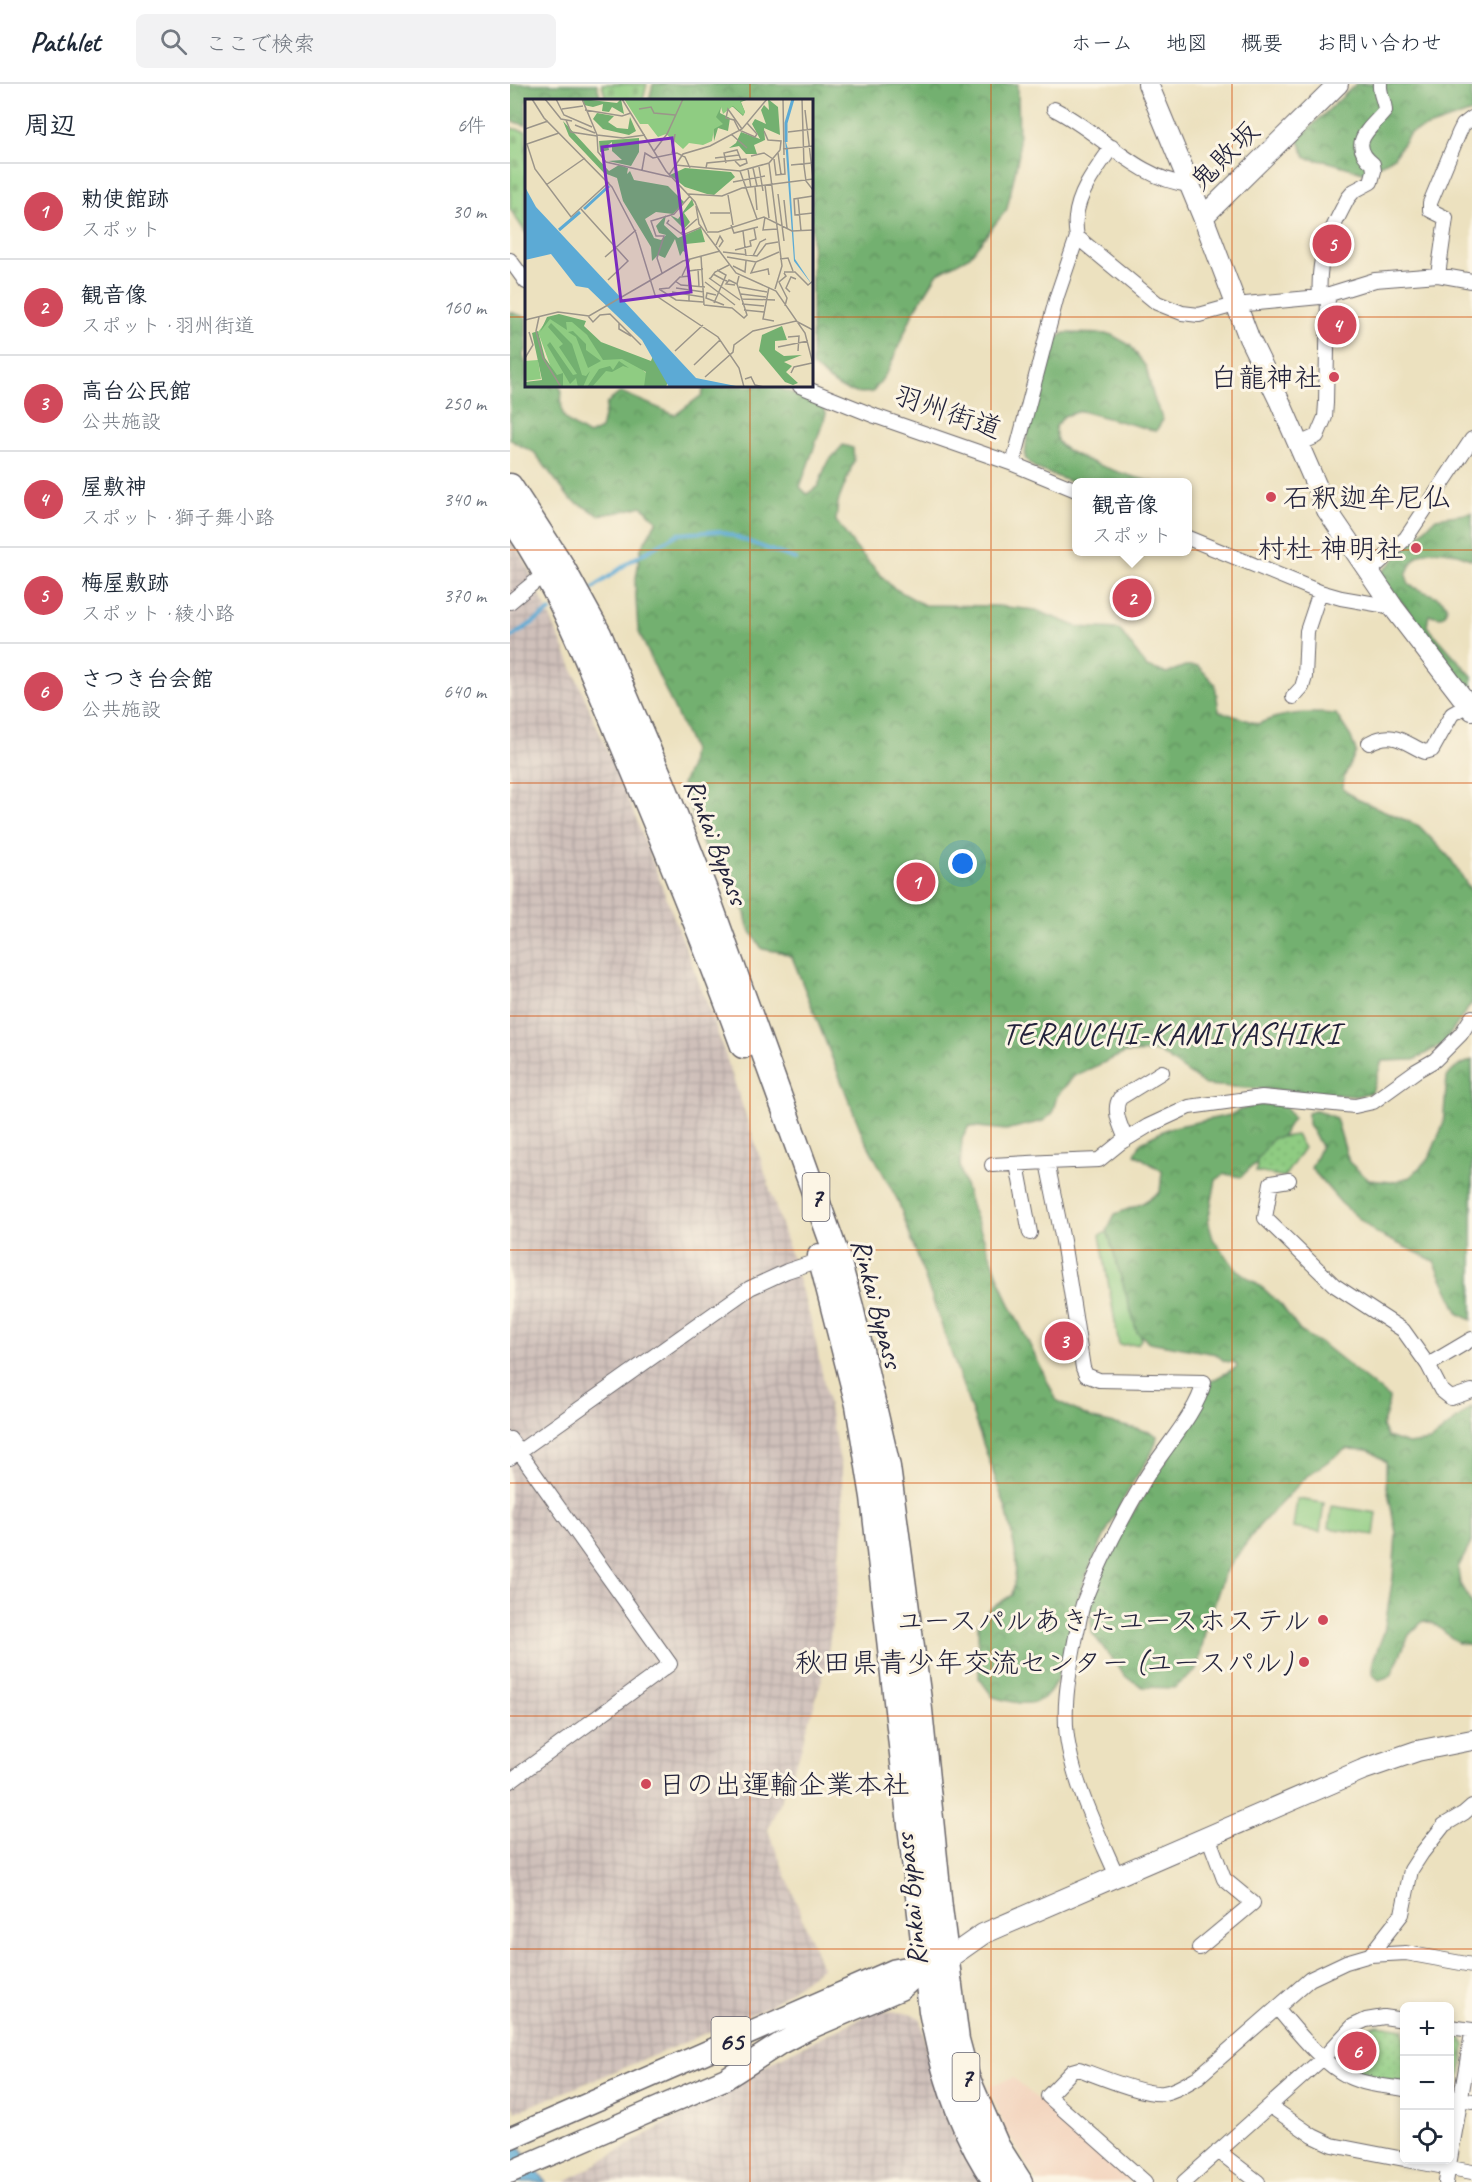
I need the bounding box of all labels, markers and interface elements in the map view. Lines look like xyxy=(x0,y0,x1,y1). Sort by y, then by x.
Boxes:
search box xyxy=(136,14,556,68)
text: Pathlet xyxy=(30,24,100,59)
icon: search xyxy=(157,25,190,58)
text: ここで検索 xyxy=(205,30,315,58)
text: ホーム xyxy=(1071,30,1133,56)
text: 地図 xyxy=(1166,30,1208,56)
text: 概要 xyxy=(1241,30,1283,56)
text: お問い合わせ xyxy=(1316,30,1442,56)
inset map xyxy=(525,99,813,387)
text: 周辺 xyxy=(24,109,76,142)
text: 6件 xyxy=(457,113,486,138)
street label: 鬼敗坂 xyxy=(1182,113,1266,197)
text: 勅使館跡 xyxy=(81,185,169,213)
text: 1 xyxy=(39,199,48,224)
text: 30 m xyxy=(452,199,486,224)
text: スポット xyxy=(81,217,161,242)
pin: 5 xyxy=(1312,222,1352,266)
text: 観音像 xyxy=(81,281,147,309)
text: 2 xyxy=(39,295,48,320)
text: 160 m xyxy=(443,295,486,320)
pin: 4 xyxy=(1318,302,1356,348)
text: スポット · 羽州街道 xyxy=(81,313,254,338)
place label: 白龍神社 xyxy=(1210,360,1322,395)
marker: 白龍神社 xyxy=(1327,370,1341,384)
text: 高台公民館 xyxy=(81,377,191,405)
street label: 羽州街道 xyxy=(889,377,1006,446)
text: 3 xyxy=(39,391,48,416)
text: 250 m xyxy=(443,391,486,416)
text: 公共施設 xyxy=(81,409,161,434)
text: 屋敷神 xyxy=(81,473,147,501)
popup xyxy=(1072,478,1192,556)
place label: 石釈迦牟尼仏 xyxy=(1283,480,1451,515)
text: 4 xyxy=(39,487,48,512)
text: 340 m xyxy=(443,487,486,512)
marker: 石釈迦牟尼仏 xyxy=(1264,490,1278,504)
text: 観音像 xyxy=(1092,491,1158,519)
text: スポット · 獅子舞小路 xyxy=(81,505,274,530)
text: スポット xyxy=(1092,523,1172,548)
place label: 村杜 神明社 xyxy=(1257,531,1404,566)
marker: 村杜 神明社 xyxy=(1409,541,1423,555)
text: 梅屋敷跡 xyxy=(81,569,169,597)
pin: 2 xyxy=(1112,576,1152,620)
text: 5 xyxy=(39,583,48,608)
text: 370 m xyxy=(443,583,486,608)
text: スポット · 綾小路 xyxy=(81,601,234,626)
text: さつき台会館 xyxy=(81,665,213,693)
text: 6 xyxy=(39,679,48,704)
text: 640 m xyxy=(443,679,486,704)
text: 公共施設 xyxy=(81,697,161,722)
street label: Rinkai Bypass xyxy=(676,773,757,912)
your location xyxy=(948,849,977,878)
pin: 1 xyxy=(896,860,936,904)
district label: TERAUCHI-KAMIYASHIKI xyxy=(1002,1013,1346,1054)
road number: 7 xyxy=(802,1173,830,1221)
street label: Rinkai Bypass xyxy=(843,1235,912,1374)
pin: 3 xyxy=(1044,1318,1084,1364)
place label: ユースパルあきたユースホステル xyxy=(896,1603,1311,1638)
marker: ユースパルあきたユースホステル xyxy=(1316,1613,1330,1627)
place label: 秋田県青少年交流センター (ユースパル) xyxy=(795,1645,1294,1680)
marker: 秋田県青少年交流センター (ユースパル) xyxy=(1297,1655,1311,1669)
place label: 日の出運輸企業本社 xyxy=(658,1767,910,1802)
marker: 日の出運輸企業本社 xyxy=(639,1777,653,1791)
street label: Rinkai Bypass xyxy=(886,1830,935,1968)
map controls xyxy=(1400,2002,1454,2164)
button: + xyxy=(1400,2002,1454,2056)
road number: 65 xyxy=(712,2017,750,2065)
pin: 6 xyxy=(1338,2028,1376,2074)
road number: 7 xyxy=(952,2053,980,2101)
button: − xyxy=(1400,2056,1454,2110)
button: locate xyxy=(1400,2110,1454,2164)

